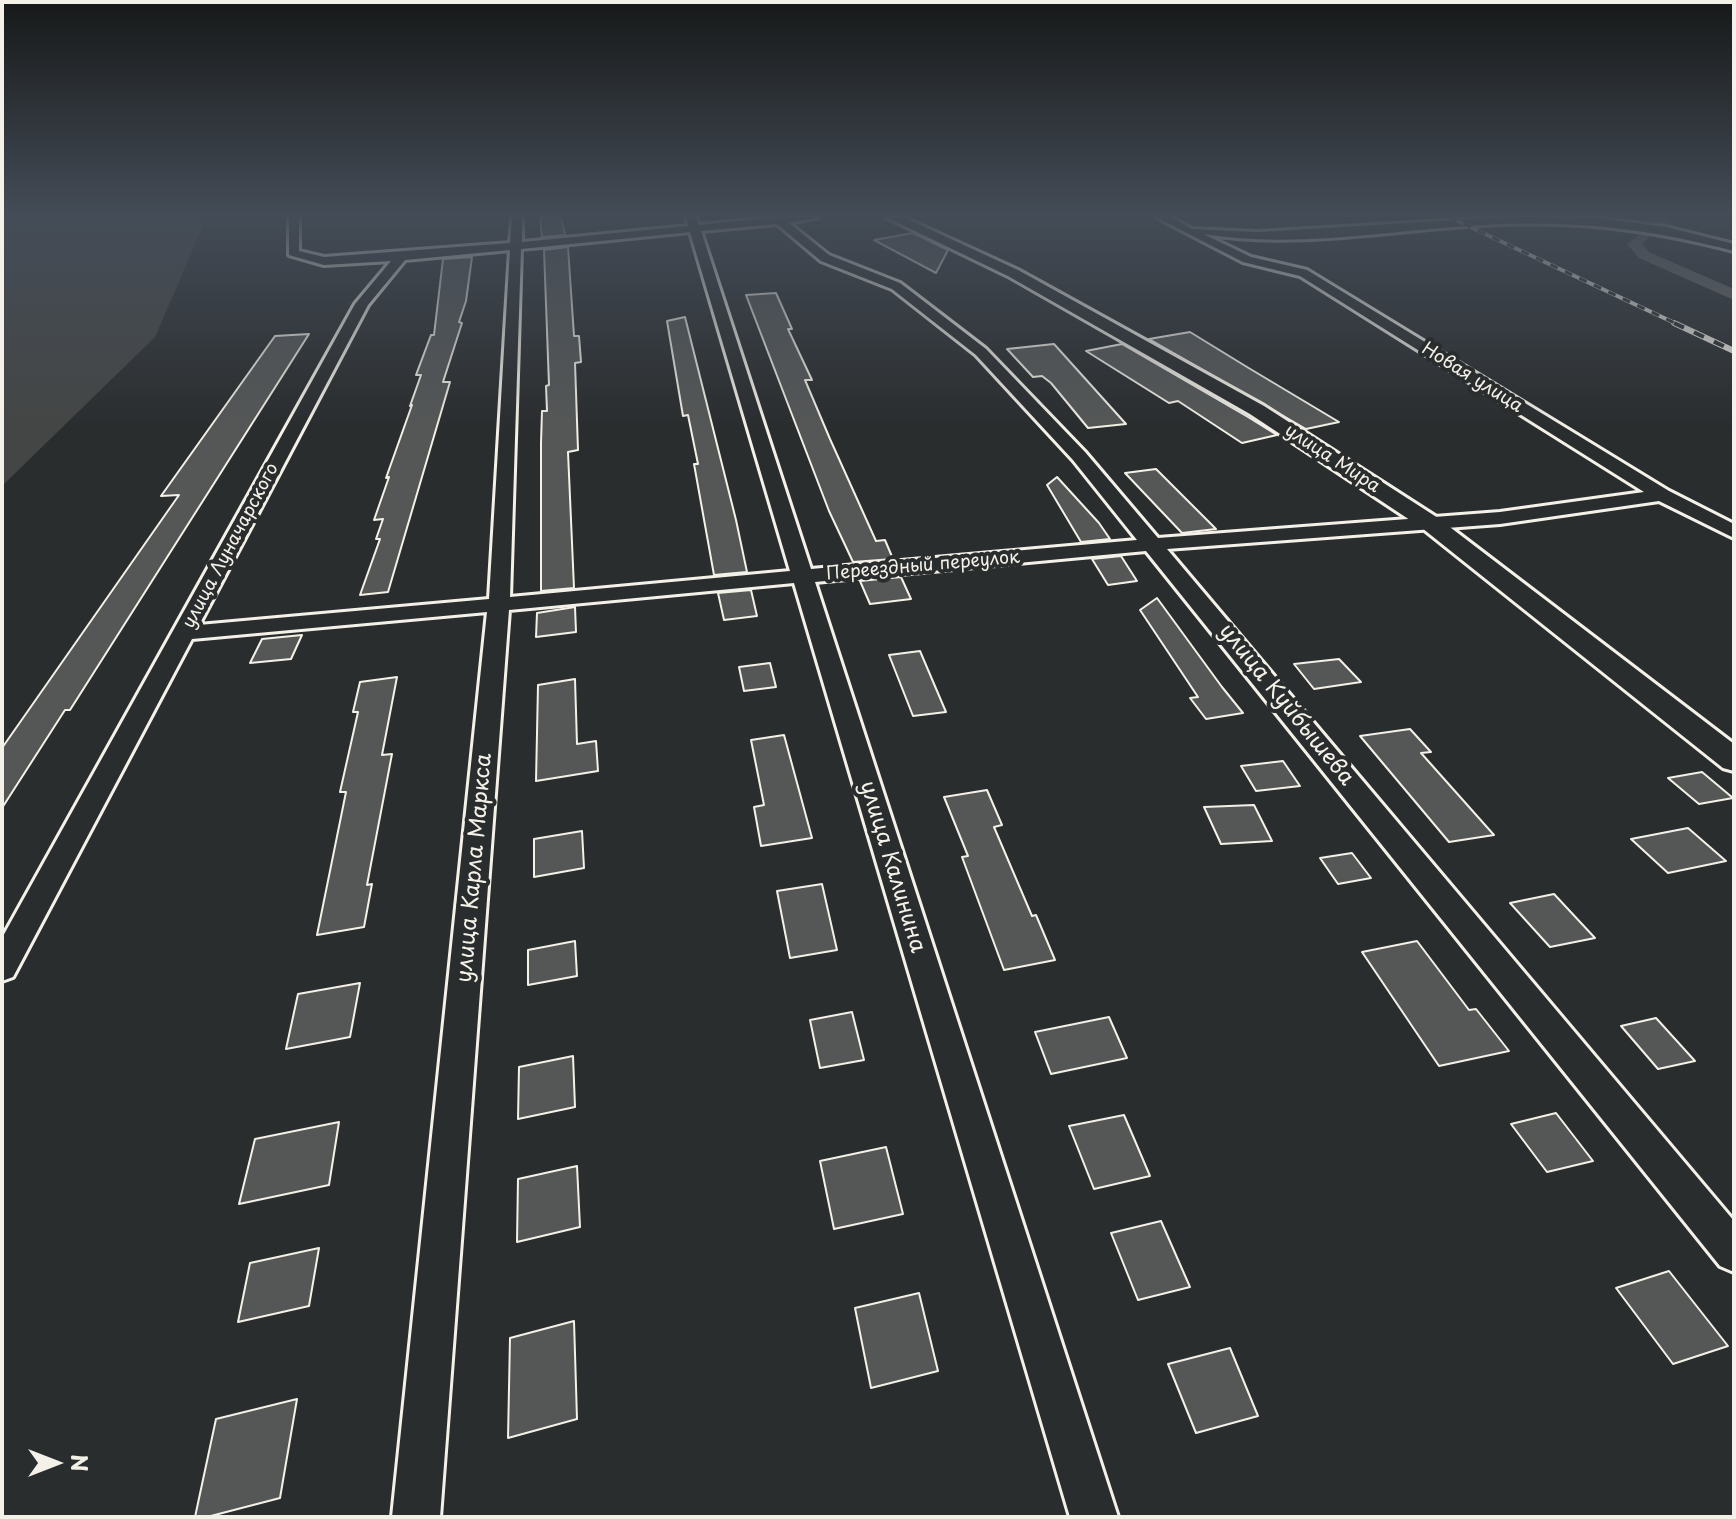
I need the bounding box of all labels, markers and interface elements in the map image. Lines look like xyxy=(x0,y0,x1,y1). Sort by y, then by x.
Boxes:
street label: Новая улица xyxy=(1417,338,1527,418)
street label: улица Мира xyxy=(1280,420,1384,498)
street label: улица Луначарского xyxy=(178,460,284,632)
street label: Переездный переулок xyxy=(825,547,1021,585)
street label: улица Куйбышева xyxy=(1213,619,1359,791)
street label: улица Карла Маркса xyxy=(452,752,498,984)
street label: улица Калинина xyxy=(853,778,931,956)
north arrow xyxy=(16,1423,96,1503)
text: N xyxy=(64,1454,97,1472)

